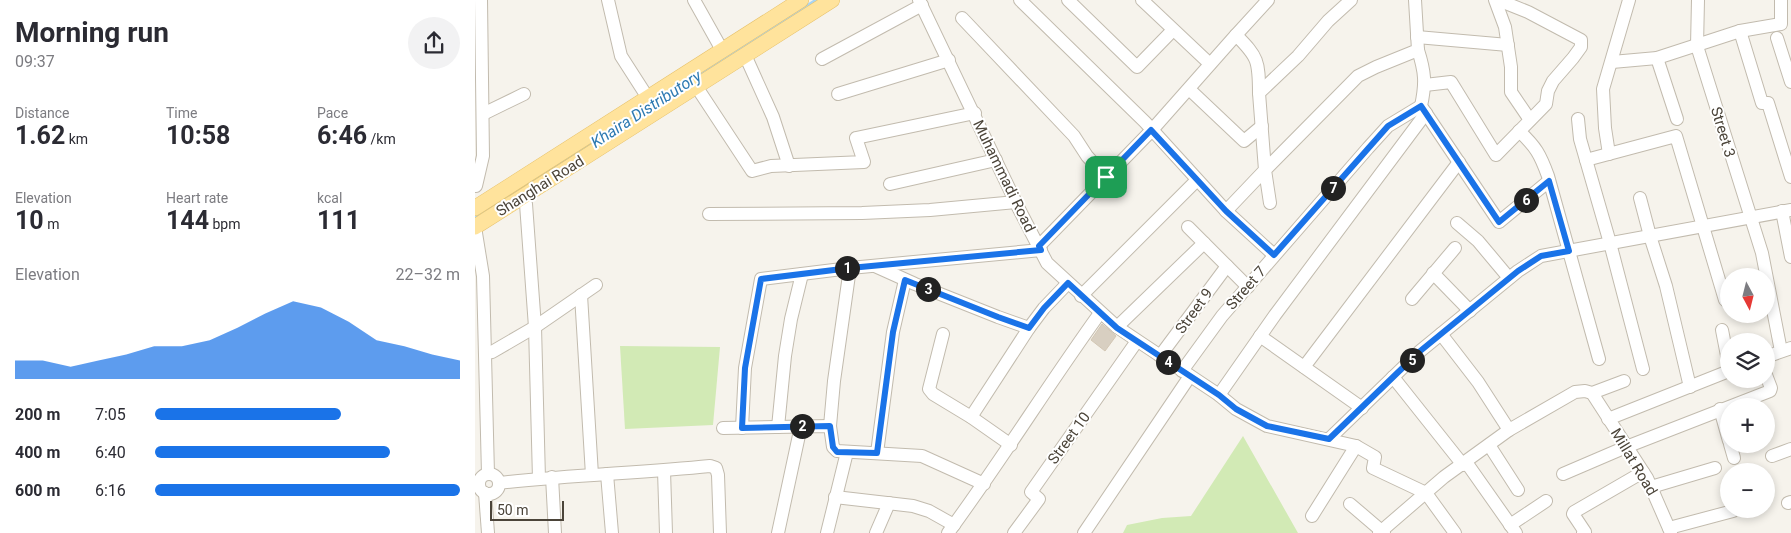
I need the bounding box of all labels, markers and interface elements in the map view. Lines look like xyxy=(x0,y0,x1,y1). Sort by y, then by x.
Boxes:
text: Morning run xyxy=(15,16,169,49)
button: share xyxy=(408,17,460,69)
text: 09:37 xyxy=(15,52,55,71)
water label: Khaira Distributory xyxy=(587,66,705,152)
text: Distance xyxy=(15,105,70,121)
text: Time xyxy=(166,105,197,121)
text: Pace xyxy=(317,105,348,121)
street label: Street 3 xyxy=(1707,105,1739,159)
street label: Muhammadi Road xyxy=(969,117,1039,235)
text: 1.62 xyxy=(15,121,65,150)
text: 10:58 xyxy=(166,121,230,150)
text: 6:46 xyxy=(317,121,367,150)
text: km xyxy=(65,131,88,147)
text: /km xyxy=(367,131,396,147)
street label: Shanghai Road xyxy=(493,152,587,220)
pin xyxy=(1085,156,1127,198)
icon: arrive xyxy=(1092,163,1120,191)
pin: 7 xyxy=(1321,176,1345,200)
text: 7 xyxy=(1329,180,1338,196)
pin: 6 xyxy=(1513,188,1539,212)
text: Elevation xyxy=(15,190,72,206)
text: Heart rate xyxy=(166,190,228,206)
text: kcal xyxy=(317,190,342,206)
text: 6 xyxy=(1522,192,1531,208)
text: 10 xyxy=(15,206,44,235)
text: 144 xyxy=(166,206,209,235)
text: 111 xyxy=(317,206,360,235)
text: m xyxy=(44,216,59,232)
text: bpm xyxy=(209,216,241,232)
pin: 1 xyxy=(835,256,859,280)
text: 1 xyxy=(843,260,852,276)
street label: Street 7 xyxy=(1222,263,1270,313)
text: Elevation xyxy=(15,265,80,284)
text: 22–32 m xyxy=(396,265,460,284)
north arrow xyxy=(1720,268,1775,322)
map controls xyxy=(1720,268,1775,518)
pin: 3 xyxy=(915,276,941,302)
text: 3 xyxy=(924,281,933,297)
street label: Street 9 xyxy=(1172,285,1216,337)
button: layers xyxy=(1720,333,1775,388)
pin: 5 xyxy=(1399,348,1425,372)
pin: 4 xyxy=(1155,350,1181,374)
text: 5 xyxy=(1408,352,1417,368)
text: 4 xyxy=(1164,354,1173,370)
button: + xyxy=(1720,398,1775,453)
text: 200 m xyxy=(15,405,60,424)
text: 7:05 xyxy=(95,405,126,424)
street label: Street 10 xyxy=(1044,408,1094,468)
pin: 2 xyxy=(789,414,815,438)
text: 2 xyxy=(798,418,807,434)
street label: Millat Road xyxy=(1607,425,1661,499)
text: 400 m xyxy=(15,443,60,462)
text: 6:40 xyxy=(95,443,126,462)
button: − xyxy=(1720,463,1775,518)
text: 600 m xyxy=(15,481,60,500)
text: 6:16 xyxy=(95,481,126,500)
scale bar xyxy=(490,498,564,521)
text: 50 m xyxy=(497,502,529,518)

